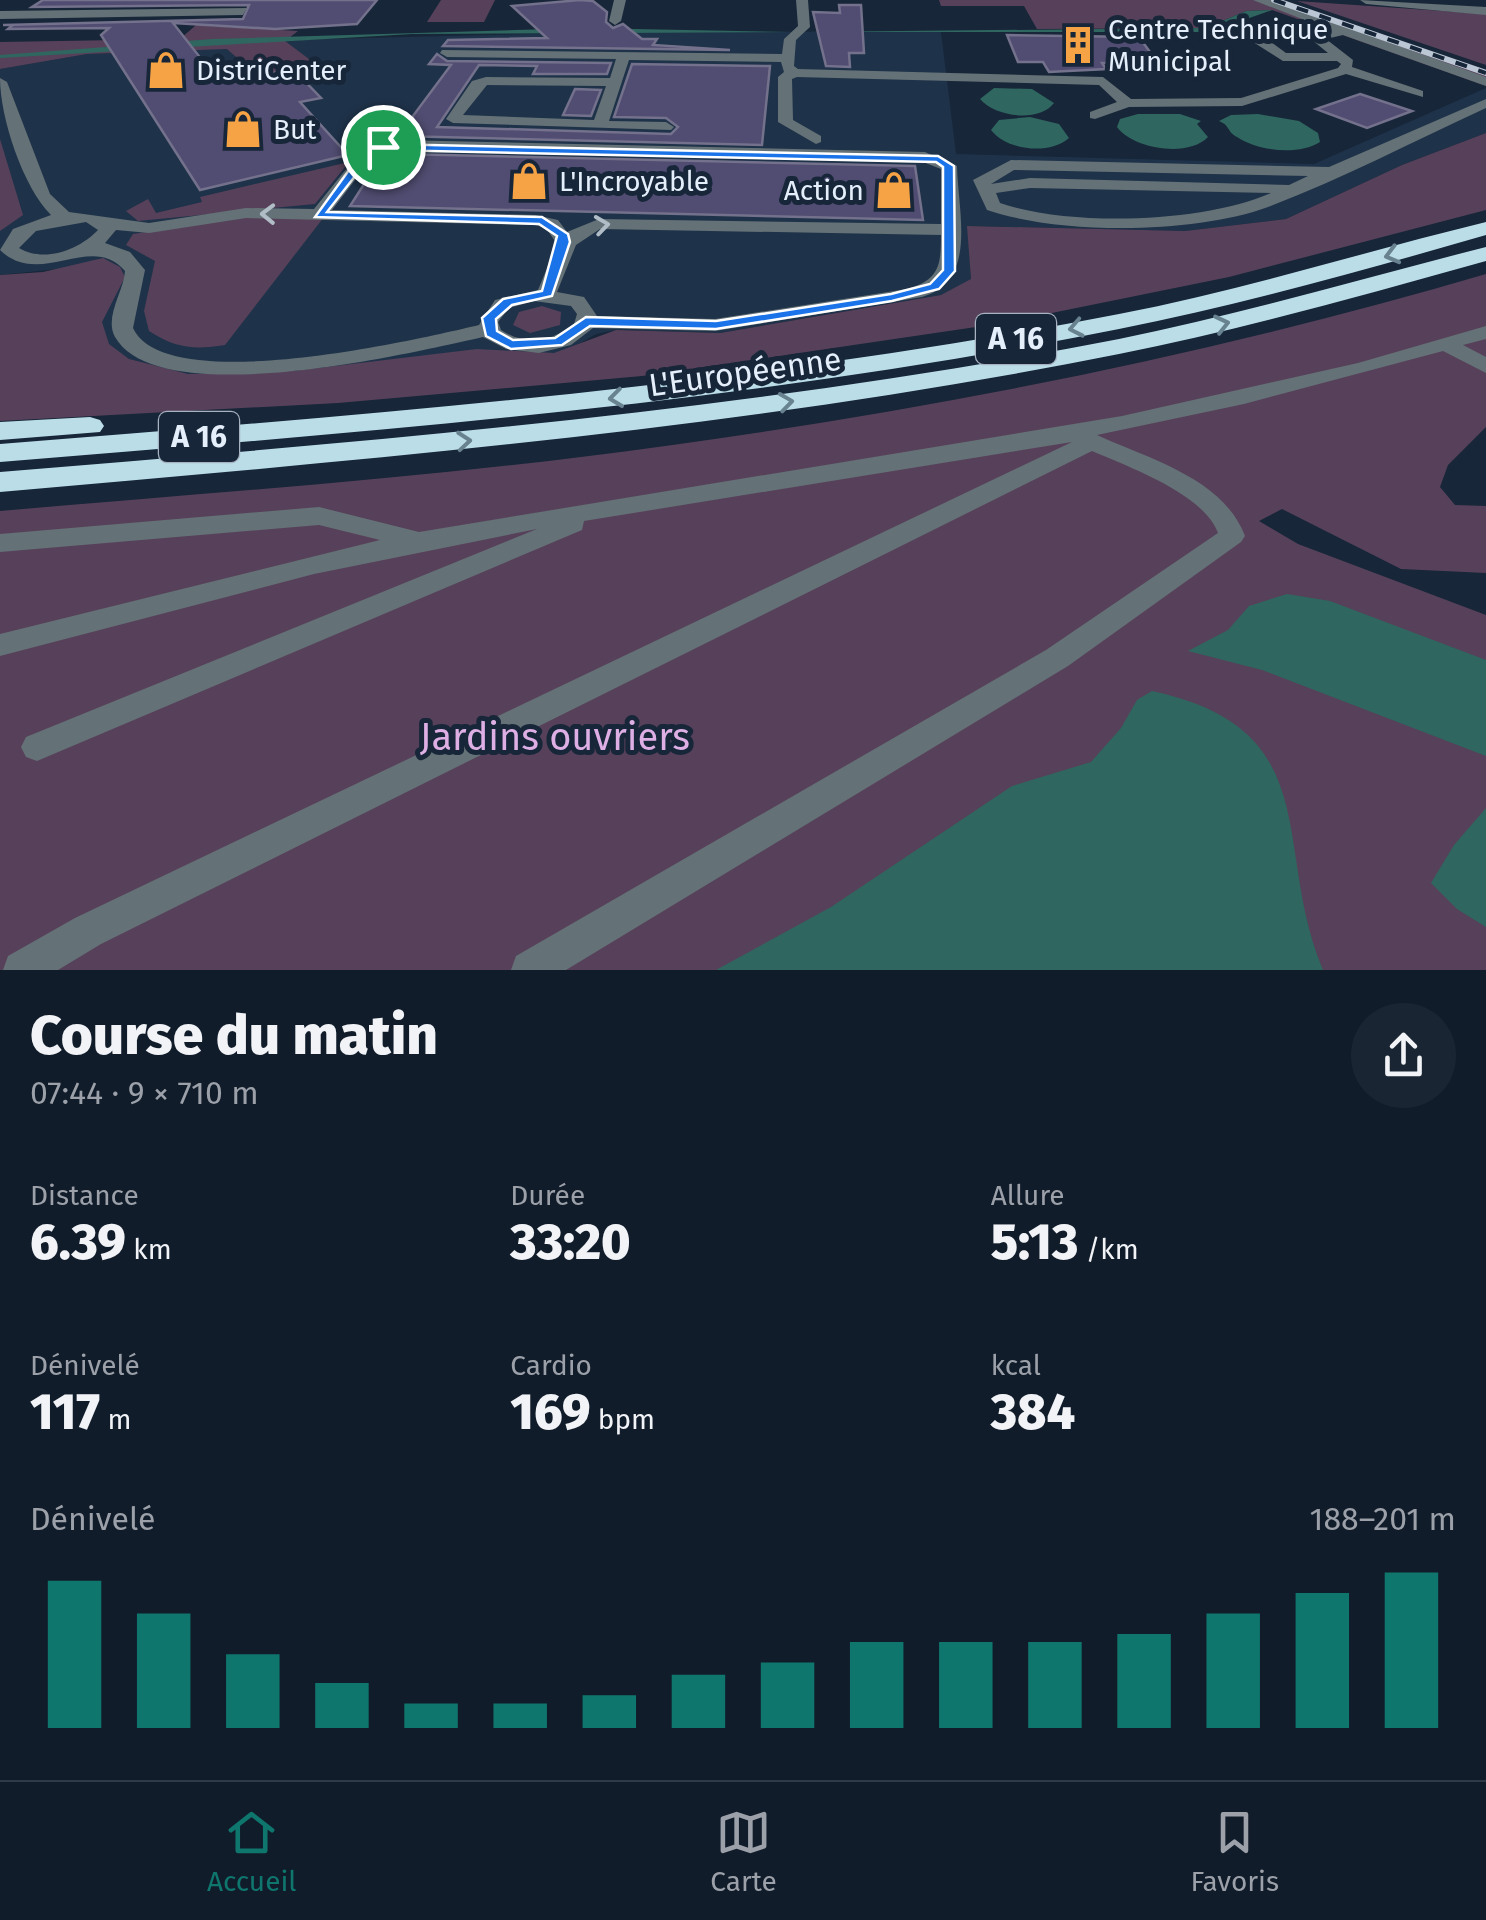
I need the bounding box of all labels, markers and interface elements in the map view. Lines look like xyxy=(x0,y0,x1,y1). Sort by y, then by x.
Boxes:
place label: Centre Technique Municipal xyxy=(1108,13,1328,78)
building icon: Centre Technique Municipal xyxy=(1057,24,1099,66)
shop icon: DistriCenter xyxy=(145,49,187,91)
place label: DistriCenter xyxy=(196,54,347,87)
pin xyxy=(341,105,426,190)
shop icon: But xyxy=(222,108,264,150)
place label: But xyxy=(273,113,317,146)
icon: arrive xyxy=(356,120,411,175)
shop icon: L'Incroyable xyxy=(508,160,550,202)
place label: L'Incroyable xyxy=(559,165,709,198)
shop icon: Action xyxy=(873,169,915,211)
place label: Action xyxy=(784,174,864,207)
one-way arrow xyxy=(260,203,276,224)
one-way arrow xyxy=(594,215,610,236)
one-way arrow xyxy=(1384,244,1402,265)
road number: A 16 xyxy=(976,314,1056,364)
one-way arrow xyxy=(1213,315,1230,336)
one-way arrow xyxy=(1068,317,1084,338)
street label: L'Européenne xyxy=(646,340,844,404)
one-way arrow xyxy=(608,387,624,408)
one-way arrow xyxy=(778,393,795,414)
road number: A 16 xyxy=(159,412,239,462)
one-way arrow xyxy=(456,431,472,452)
park label: Jardins ouvriers xyxy=(420,714,690,760)
text: Course du matin xyxy=(30,1003,438,1069)
button: share xyxy=(1351,1003,1456,1108)
text: 07:44 · 9 × 710 m xyxy=(30,1074,259,1112)
text: Distance xyxy=(30,1179,139,1212)
text: Durée xyxy=(510,1179,585,1212)
text: Allure xyxy=(991,1179,1065,1212)
text: 6.39 xyxy=(30,1212,126,1272)
text: 33:20 xyxy=(510,1212,631,1272)
text: 5:13 xyxy=(991,1212,1078,1272)
text: km xyxy=(126,1233,172,1266)
text: /km xyxy=(1078,1233,1139,1266)
text: Dénivelé xyxy=(30,1349,140,1382)
text: Cardio xyxy=(510,1349,592,1382)
text: kcal xyxy=(991,1349,1041,1382)
text: 117 xyxy=(30,1382,100,1442)
text: 169 xyxy=(510,1382,590,1442)
text: 384 xyxy=(991,1382,1075,1442)
text: m xyxy=(100,1403,132,1436)
text: bpm xyxy=(590,1403,655,1436)
text: Dénivelé xyxy=(30,1500,156,1538)
text: 188–201 m xyxy=(1310,1500,1456,1538)
tab: Accueil xyxy=(207,1805,297,1898)
tab: Carte xyxy=(710,1805,777,1898)
tab: Favoris xyxy=(1190,1805,1279,1898)

